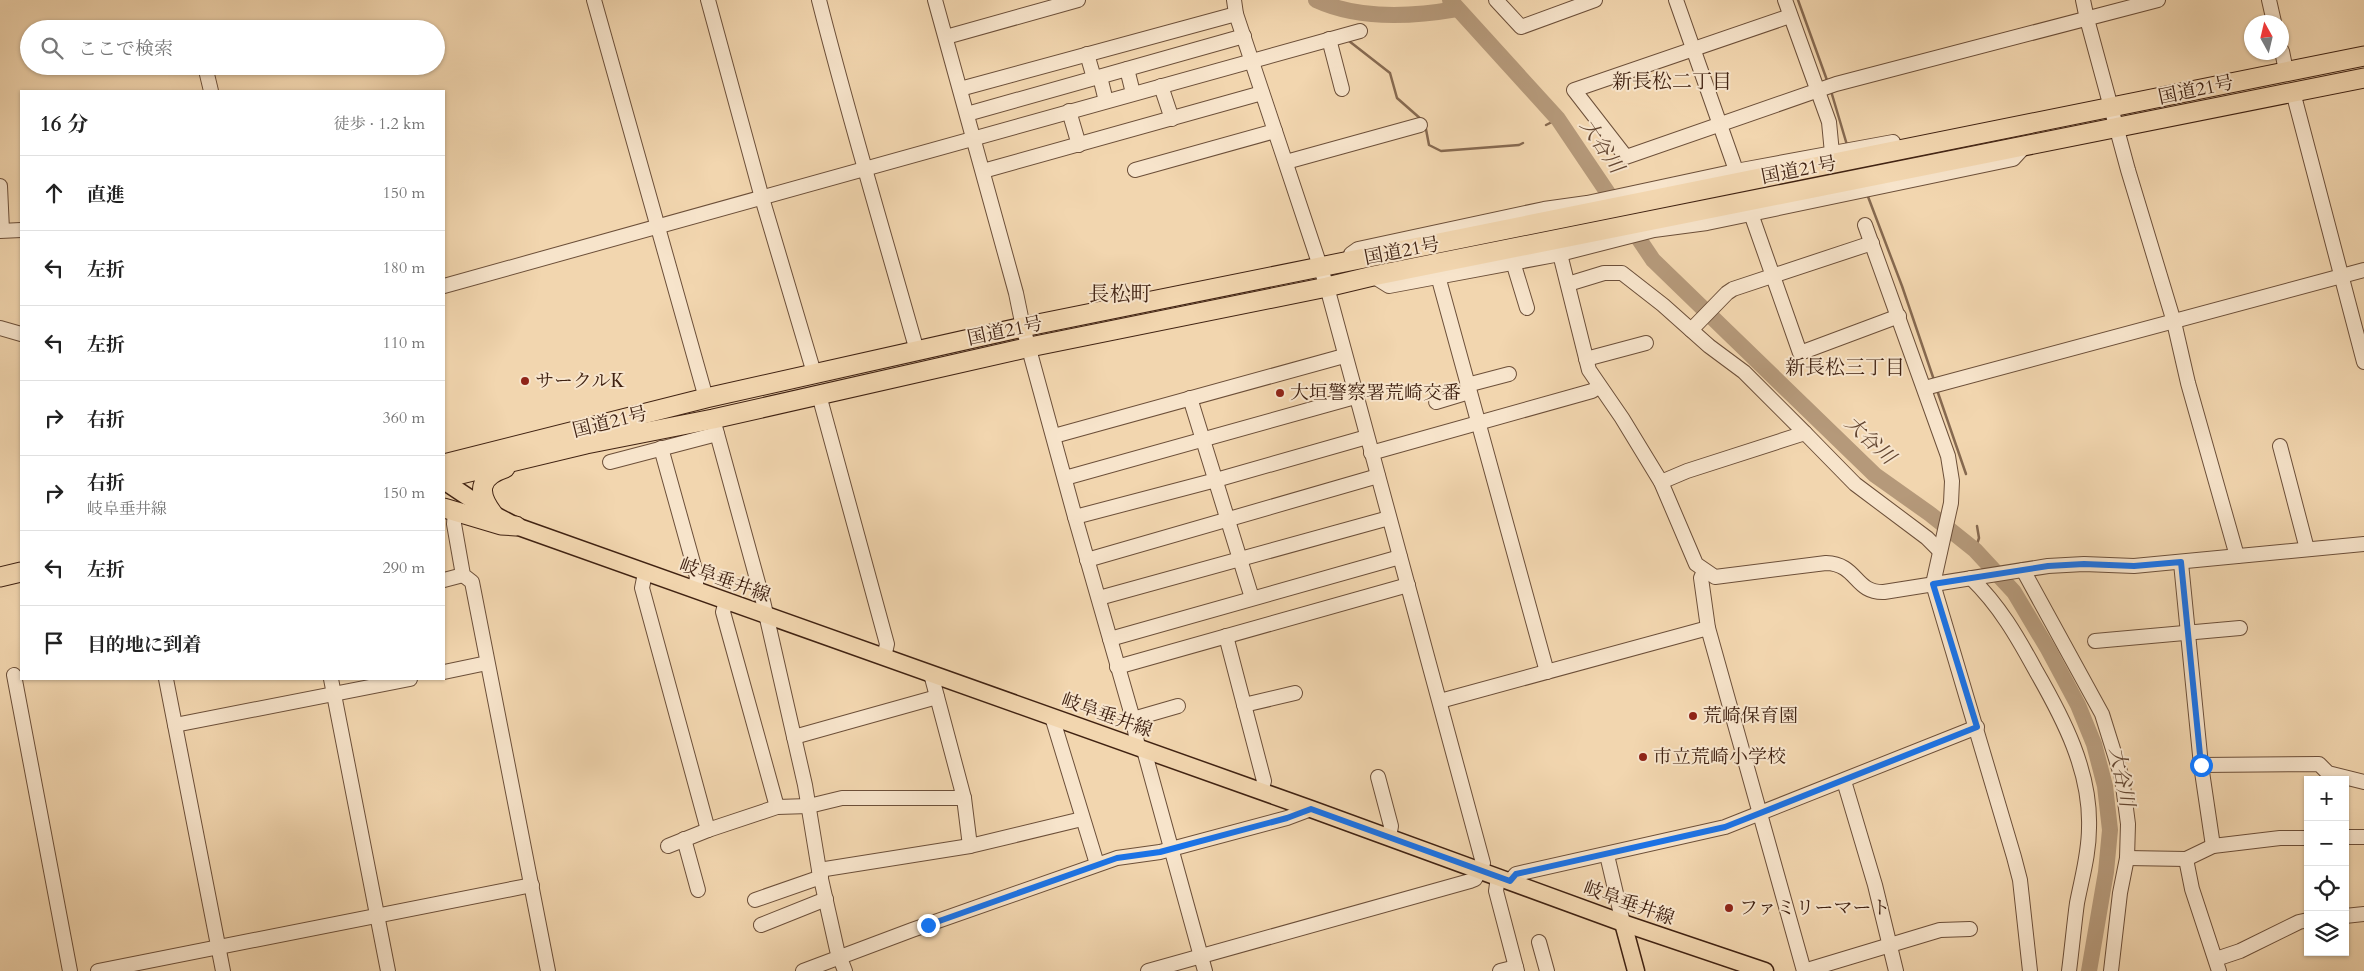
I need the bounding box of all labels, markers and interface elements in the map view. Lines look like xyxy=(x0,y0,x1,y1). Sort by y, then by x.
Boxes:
north arrow xyxy=(2244,15,2289,60)
search box xyxy=(20,20,445,75)
icon: search xyxy=(38,34,66,62)
text: ここで検索 xyxy=(78,36,173,62)
district label: 新長松二丁目 xyxy=(1612,68,1732,95)
street label: 国道21号 xyxy=(2156,69,2236,111)
text: 16 分 xyxy=(40,110,88,139)
text: 徒歩 · 1.2 km xyxy=(333,113,425,135)
water label: 大谷川 xyxy=(1574,114,1631,180)
street label: 国道21号 xyxy=(1759,150,1839,190)
icon: ahead xyxy=(40,179,68,207)
text: 直進 xyxy=(87,182,125,208)
text: 150 m xyxy=(383,182,425,204)
street label: 国道21号 xyxy=(1362,231,1442,271)
icon: left xyxy=(40,254,68,282)
text: 左折 xyxy=(87,257,125,283)
text: 180 m xyxy=(383,257,425,279)
district label: 長松町 xyxy=(1089,280,1152,309)
street label: 国道21号 xyxy=(965,310,1045,352)
icon: left xyxy=(40,329,68,357)
text: 左折 xyxy=(87,332,125,358)
text: 110 m xyxy=(383,332,425,354)
district label: 新長松三丁目 xyxy=(1785,354,1905,381)
place label: サークルK xyxy=(535,368,625,394)
marker: サークルK xyxy=(519,375,531,387)
place label: 大垣警察署荒崎交番 xyxy=(1290,380,1461,406)
marker: 大垣警察署荒崎交番 xyxy=(1274,387,1286,399)
street label: 国道21号 xyxy=(570,400,650,444)
icon: right xyxy=(40,404,68,432)
text: 右折 xyxy=(87,407,125,433)
text: 360 m xyxy=(383,407,425,429)
water label: 大谷川 xyxy=(1839,410,1903,472)
text: 右折 xyxy=(87,470,125,496)
icon: right xyxy=(40,479,68,507)
text: 150 m xyxy=(383,482,425,504)
text: 岐阜垂井線 xyxy=(87,498,167,520)
street label: 岐阜垂井線 xyxy=(676,552,774,608)
icon: left xyxy=(40,554,68,582)
text: 左折 xyxy=(87,557,125,583)
text: 290 m xyxy=(383,557,425,579)
icon: arrive xyxy=(40,629,68,657)
text: 目的地に到着 xyxy=(87,632,201,658)
street label: 岐阜垂井線 xyxy=(1058,687,1156,743)
place label: 荒崎保育園 xyxy=(1703,703,1798,729)
marker: 荒崎保育園 xyxy=(1687,710,1699,722)
place label: 市立荒崎小学校 xyxy=(1653,744,1786,770)
water label: 大谷川 xyxy=(2103,745,2141,811)
marker: 市立荒崎小学校 xyxy=(1637,751,1649,763)
route start xyxy=(2190,754,2213,777)
map controls xyxy=(2304,776,2349,956)
button: + xyxy=(2304,776,2349,821)
button: − xyxy=(2304,821,2349,866)
button: locate xyxy=(2304,866,2349,911)
street label: 岐阜垂井線 xyxy=(1580,875,1678,931)
place label: ファミリーマート xyxy=(1739,895,1891,921)
marker: ファミリーマート xyxy=(1723,902,1735,914)
button: layers xyxy=(2304,911,2349,956)
route end xyxy=(917,914,940,937)

